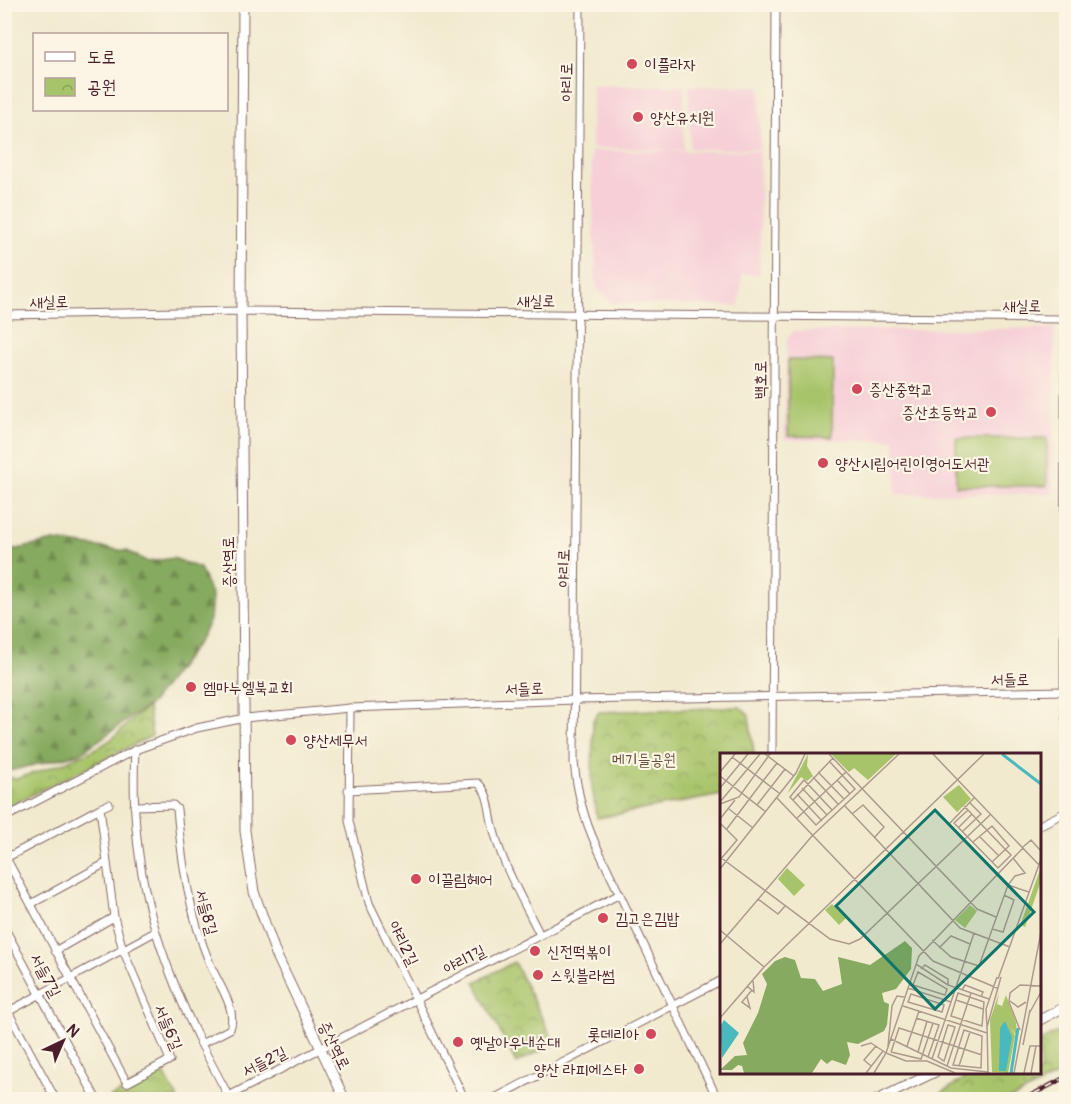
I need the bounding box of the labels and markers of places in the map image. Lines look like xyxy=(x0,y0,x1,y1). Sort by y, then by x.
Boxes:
place label: 이플라자 xyxy=(644,55,696,75)
marker: 이플라자 xyxy=(625,57,639,71)
place label: 양산유치원 xyxy=(650,108,714,128)
marker: 양산유치원 xyxy=(631,110,645,124)
place label: 증산중학교 xyxy=(869,380,933,400)
marker: 증산중학교 xyxy=(850,382,864,396)
place label: 증산초등학교 xyxy=(902,403,979,423)
marker: 증산초등학교 xyxy=(984,405,998,419)
place label: 양산시립어린이영어도서관 xyxy=(835,454,990,474)
marker: 양산시립어린이영어도서관 xyxy=(816,456,830,470)
place label: 엠마누엘북교회 xyxy=(203,678,293,698)
marker: 엠마누엘북교회 xyxy=(184,680,198,694)
place label: 양산세무서 xyxy=(303,731,367,751)
marker: 양산세무서 xyxy=(284,733,298,747)
place label: 이끌림헤어 xyxy=(428,870,492,890)
marker: 이끌림헤어 xyxy=(409,872,423,886)
place label: 김고은김밥 xyxy=(615,909,680,929)
marker: 김고은김밥 xyxy=(596,911,610,925)
place label: 신전떡볶이 xyxy=(547,942,611,962)
marker: 신전떡볶이 xyxy=(528,944,542,958)
place label: 스윗블라썸 xyxy=(550,966,615,986)
marker: 스윗블라썸 xyxy=(531,968,545,982)
place label: 롯데리아 xyxy=(588,1025,639,1045)
marker: 롯데리아 xyxy=(644,1027,658,1041)
place label: 옛날아우내순대 xyxy=(470,1033,560,1053)
marker: 옛날아우내순대 xyxy=(451,1035,465,1049)
place label: 양산 라피에스타 xyxy=(533,1060,627,1080)
marker: 양산 라피에스타 xyxy=(632,1062,646,1076)

